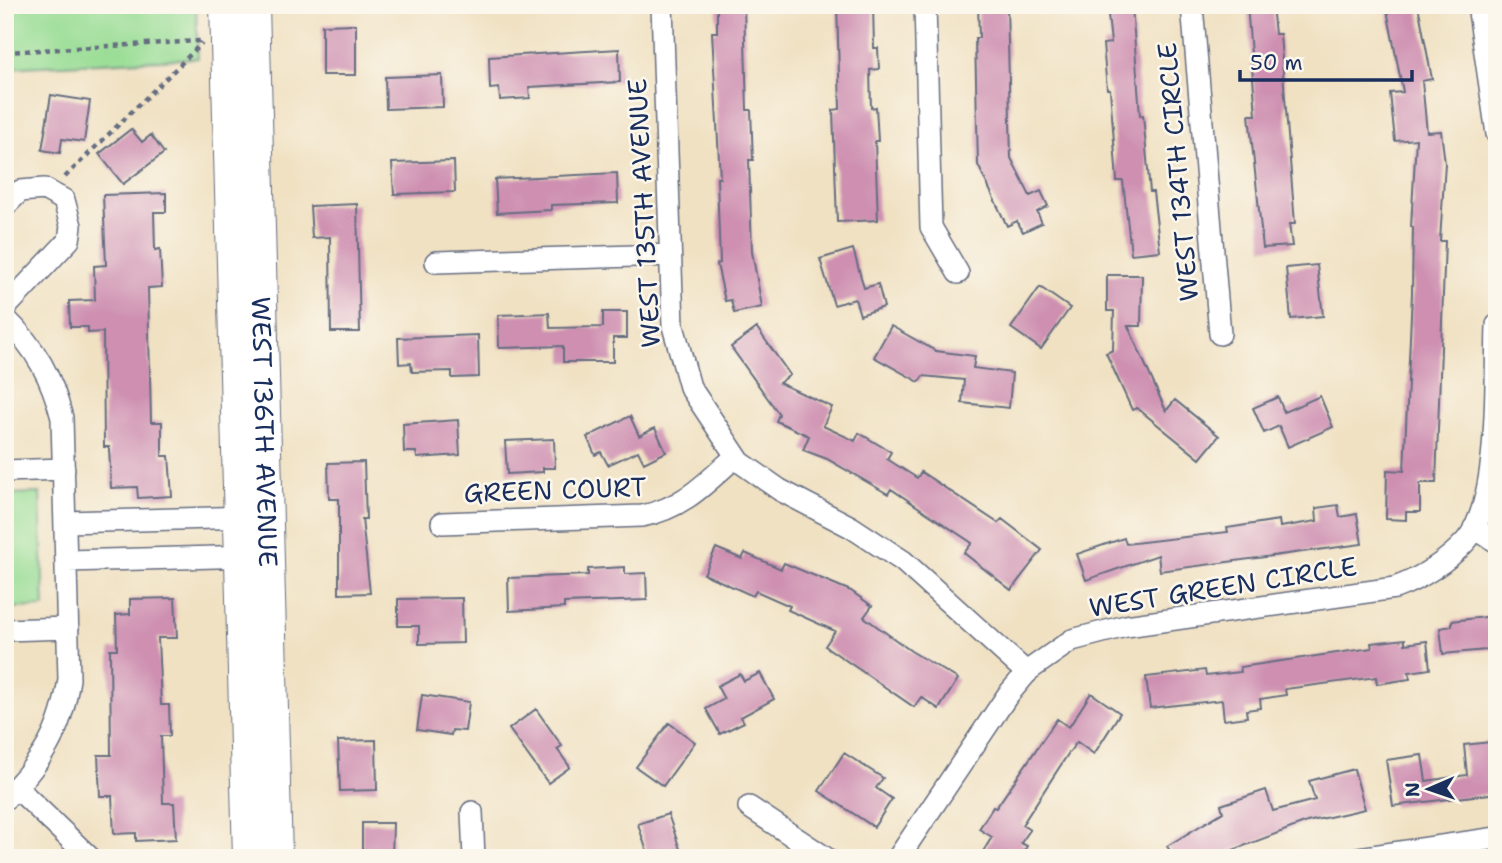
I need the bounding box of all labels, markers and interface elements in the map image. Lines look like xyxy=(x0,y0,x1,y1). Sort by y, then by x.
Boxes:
scale bar xyxy=(1240,38,1411,82)
street label: WEST 134TH CIRCLE xyxy=(1149,41,1206,303)
text: 50 m xyxy=(1250,49,1303,77)
street label: WEST 135TH AVENUE xyxy=(619,77,668,349)
street label: WEST 136TH AVENUE xyxy=(244,296,286,568)
street label: GREEN COURT xyxy=(463,469,647,510)
street label: WEST GREEN CIRCLE xyxy=(1086,548,1359,625)
north arrow xyxy=(1394,754,1464,824)
text: N xyxy=(1400,782,1425,798)

